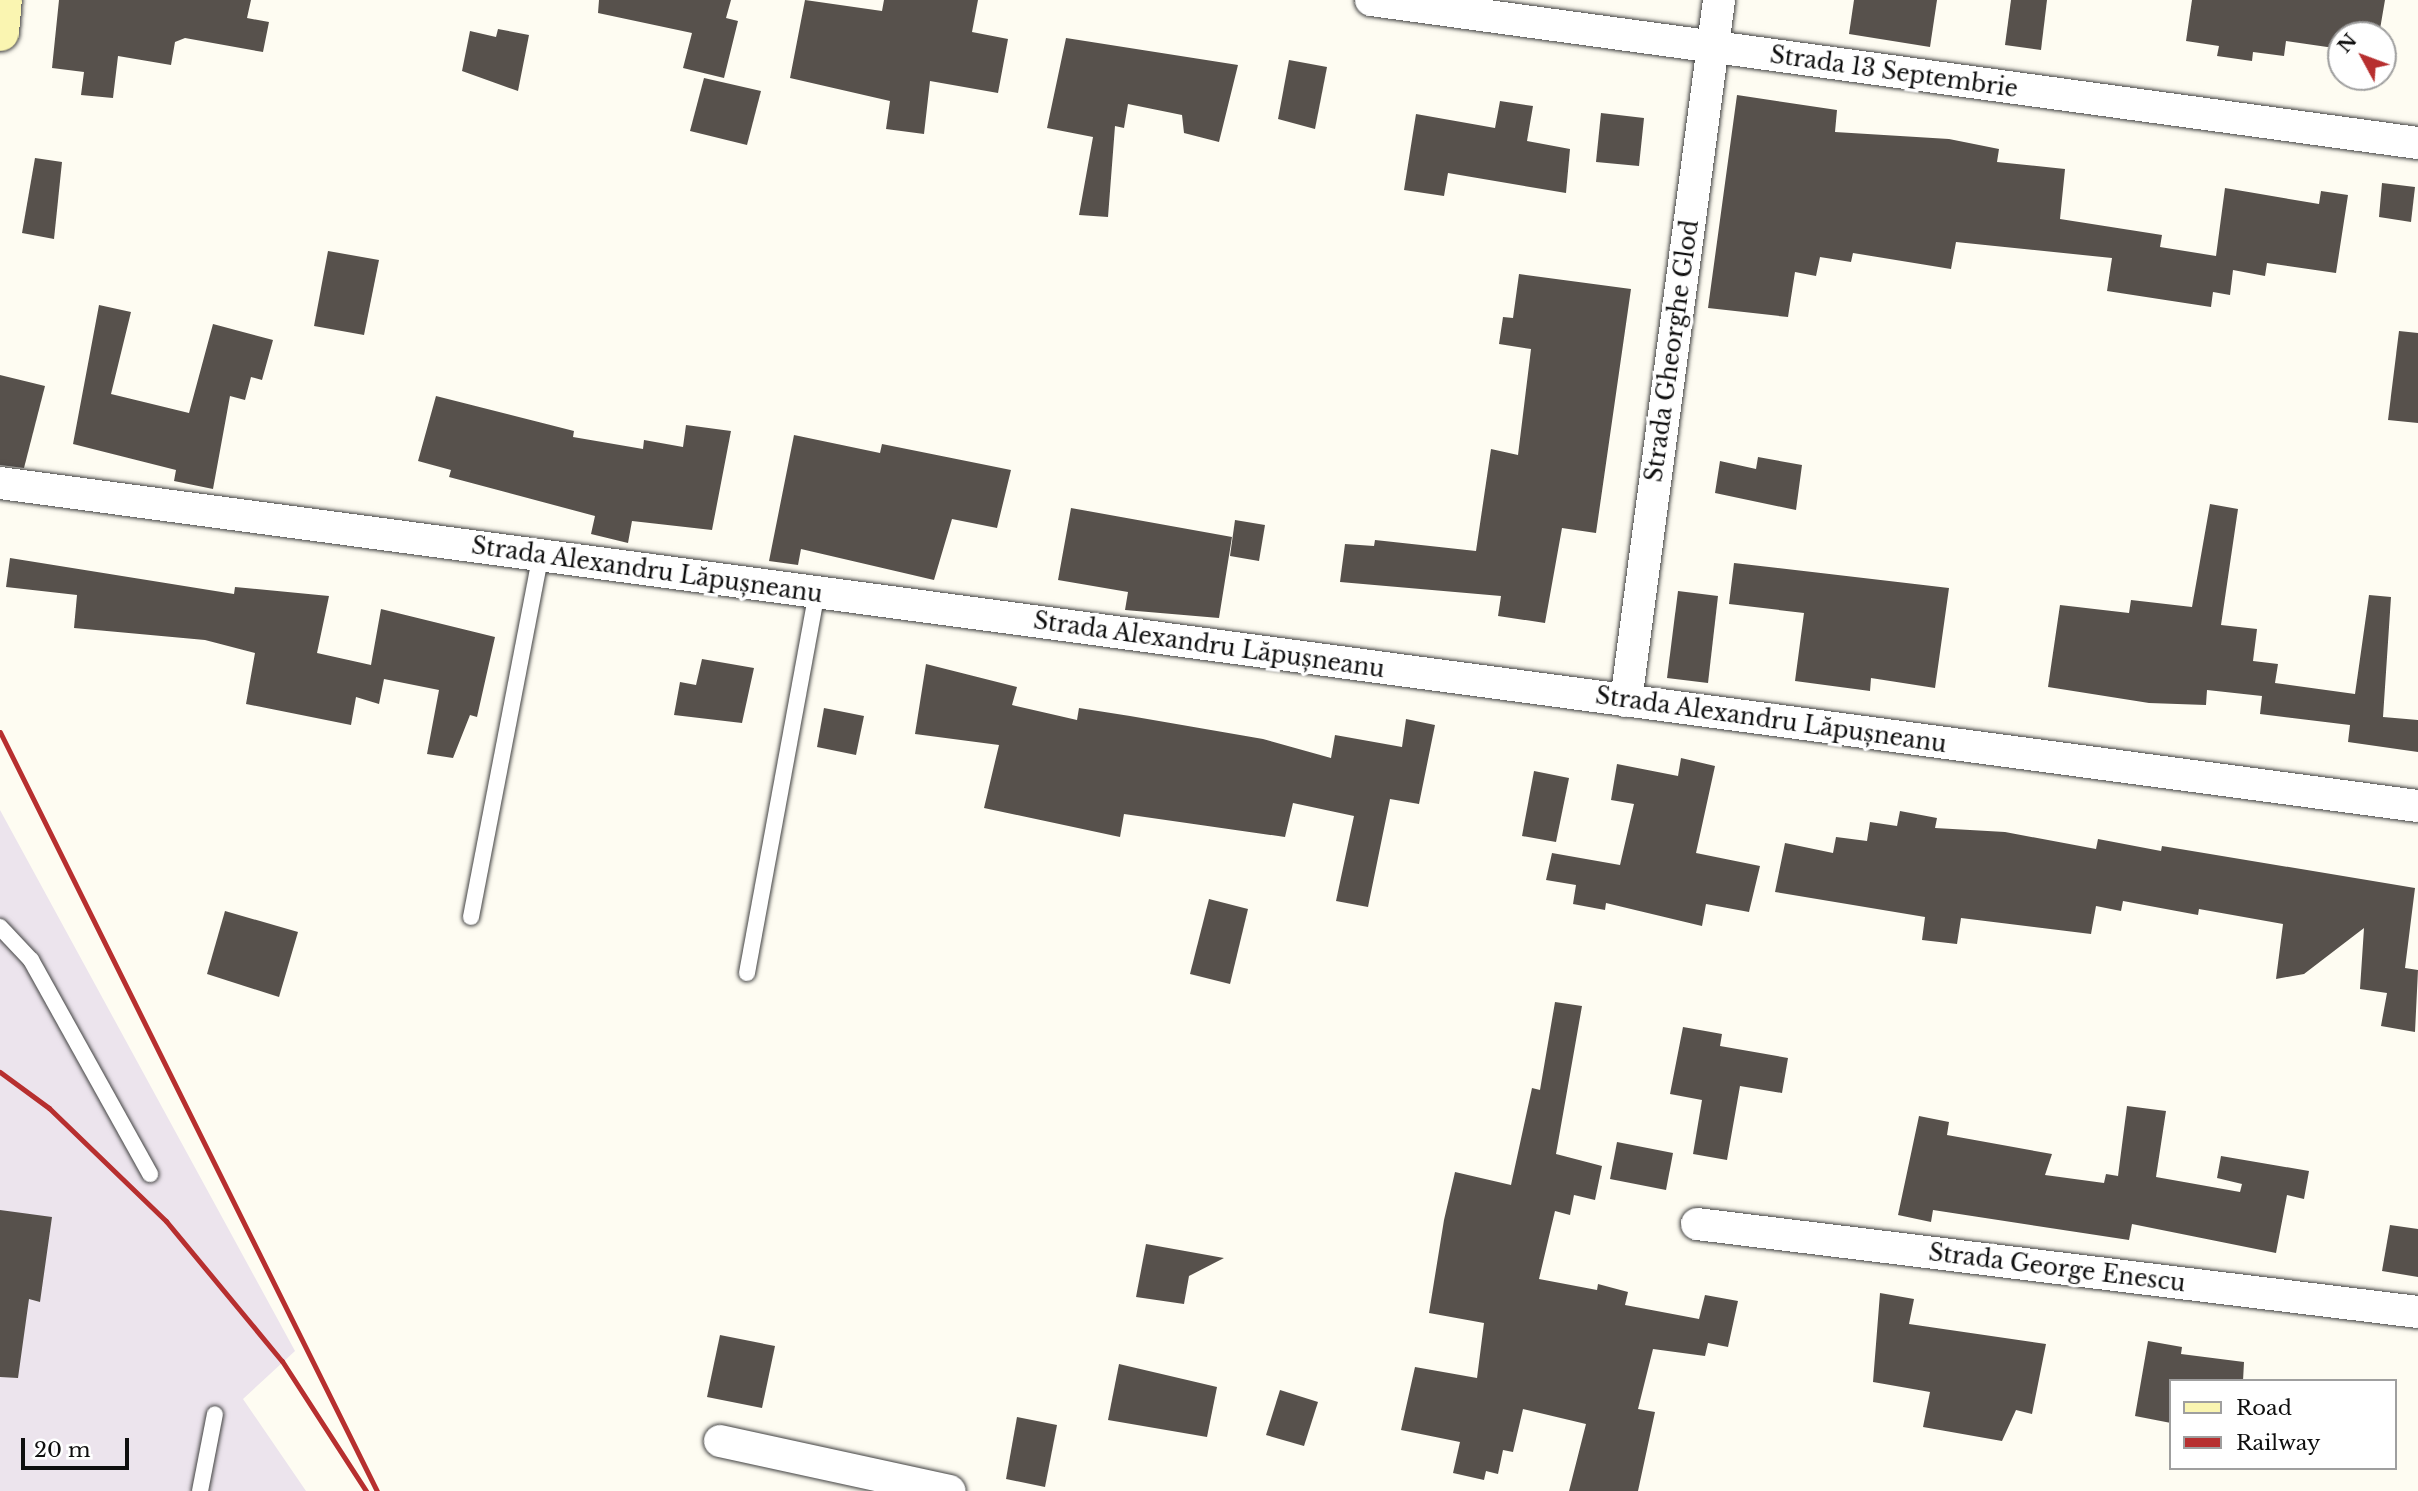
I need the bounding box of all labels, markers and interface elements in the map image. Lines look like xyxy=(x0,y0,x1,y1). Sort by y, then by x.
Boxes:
north arrow xyxy=(2327,21,2397,91)
text: N xyxy=(2333,29,2362,57)
street label: Strada 13 Septembrie xyxy=(1768,41,2020,103)
street label: Strada Gheorghe Glod xyxy=(1640,218,1704,484)
street label: Strada Alexandru Lăpușneanu xyxy=(469,532,825,608)
street label: Strada Alexandru Lăpușneanu xyxy=(1031,607,1387,683)
street label: Strada Alexandru Lăpușneanu xyxy=(1593,682,1949,758)
street label: Strada George Enescu xyxy=(1927,1239,2187,1297)
legend xyxy=(2170,1379,2397,1470)
text: Road xyxy=(2236,1395,2292,1421)
scale bar xyxy=(24,1424,133,1468)
text: Railway xyxy=(2236,1430,2320,1456)
text: 20 m xyxy=(34,1437,91,1463)

